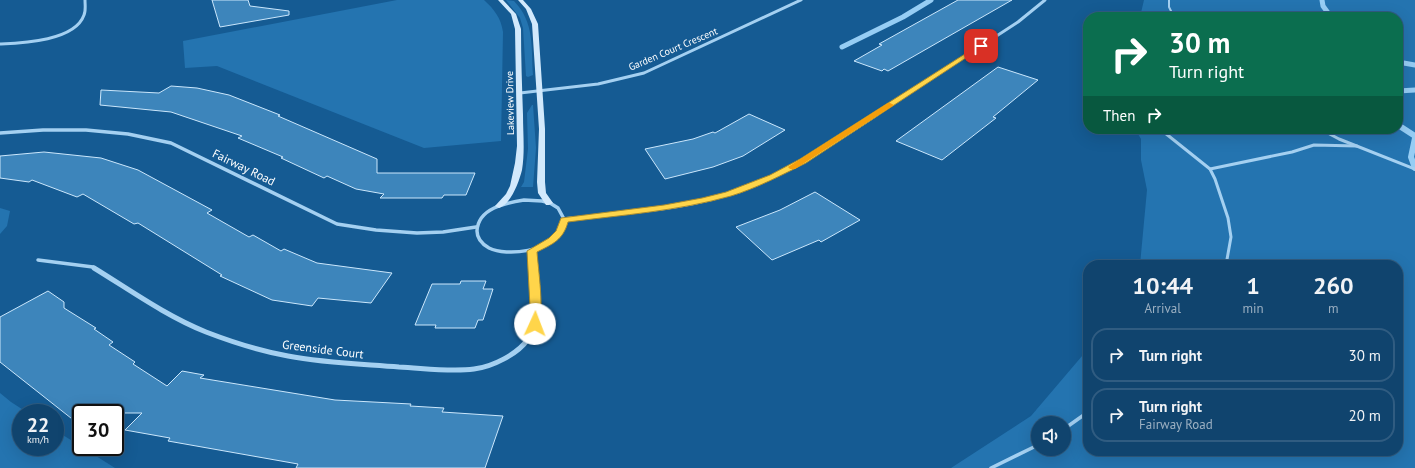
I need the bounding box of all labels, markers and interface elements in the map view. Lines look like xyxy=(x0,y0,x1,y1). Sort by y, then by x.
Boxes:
street label: Garden Court Crescent xyxy=(627,24,720,74)
text: 30 m xyxy=(1169,24,1230,61)
icon: right xyxy=(1103,28,1155,80)
pin xyxy=(964,29,998,63)
icon: arrive xyxy=(970,35,992,57)
text: Turn right xyxy=(1169,60,1244,83)
street label: Lakeview Drive xyxy=(503,71,517,135)
icon: right xyxy=(1143,104,1165,126)
text: Then xyxy=(1103,106,1135,125)
street label: Fairway Road xyxy=(210,145,278,189)
text: 10:44 xyxy=(1132,270,1193,301)
text: 1 xyxy=(1246,270,1260,301)
text: 260 xyxy=(1313,270,1354,301)
text: Arrival xyxy=(1145,300,1181,317)
text: min xyxy=(1242,300,1264,317)
text: m xyxy=(1328,300,1339,317)
position arrow xyxy=(514,303,556,345)
street label: Greenside Court xyxy=(281,337,365,361)
icon: right xyxy=(1105,344,1127,366)
text: Turn right xyxy=(1139,346,1202,365)
text: 30 m xyxy=(1348,346,1381,365)
text: Turn right xyxy=(1139,397,1202,416)
speed limit sign: 30 xyxy=(72,404,124,456)
icon: right xyxy=(1105,404,1127,426)
text: 20 m xyxy=(1348,406,1381,425)
text: 22 xyxy=(27,412,49,438)
map controls xyxy=(1031,416,1071,456)
button: sound xyxy=(1031,416,1071,456)
text: Fairway Road xyxy=(1139,416,1213,433)
text: km/h xyxy=(27,433,49,446)

